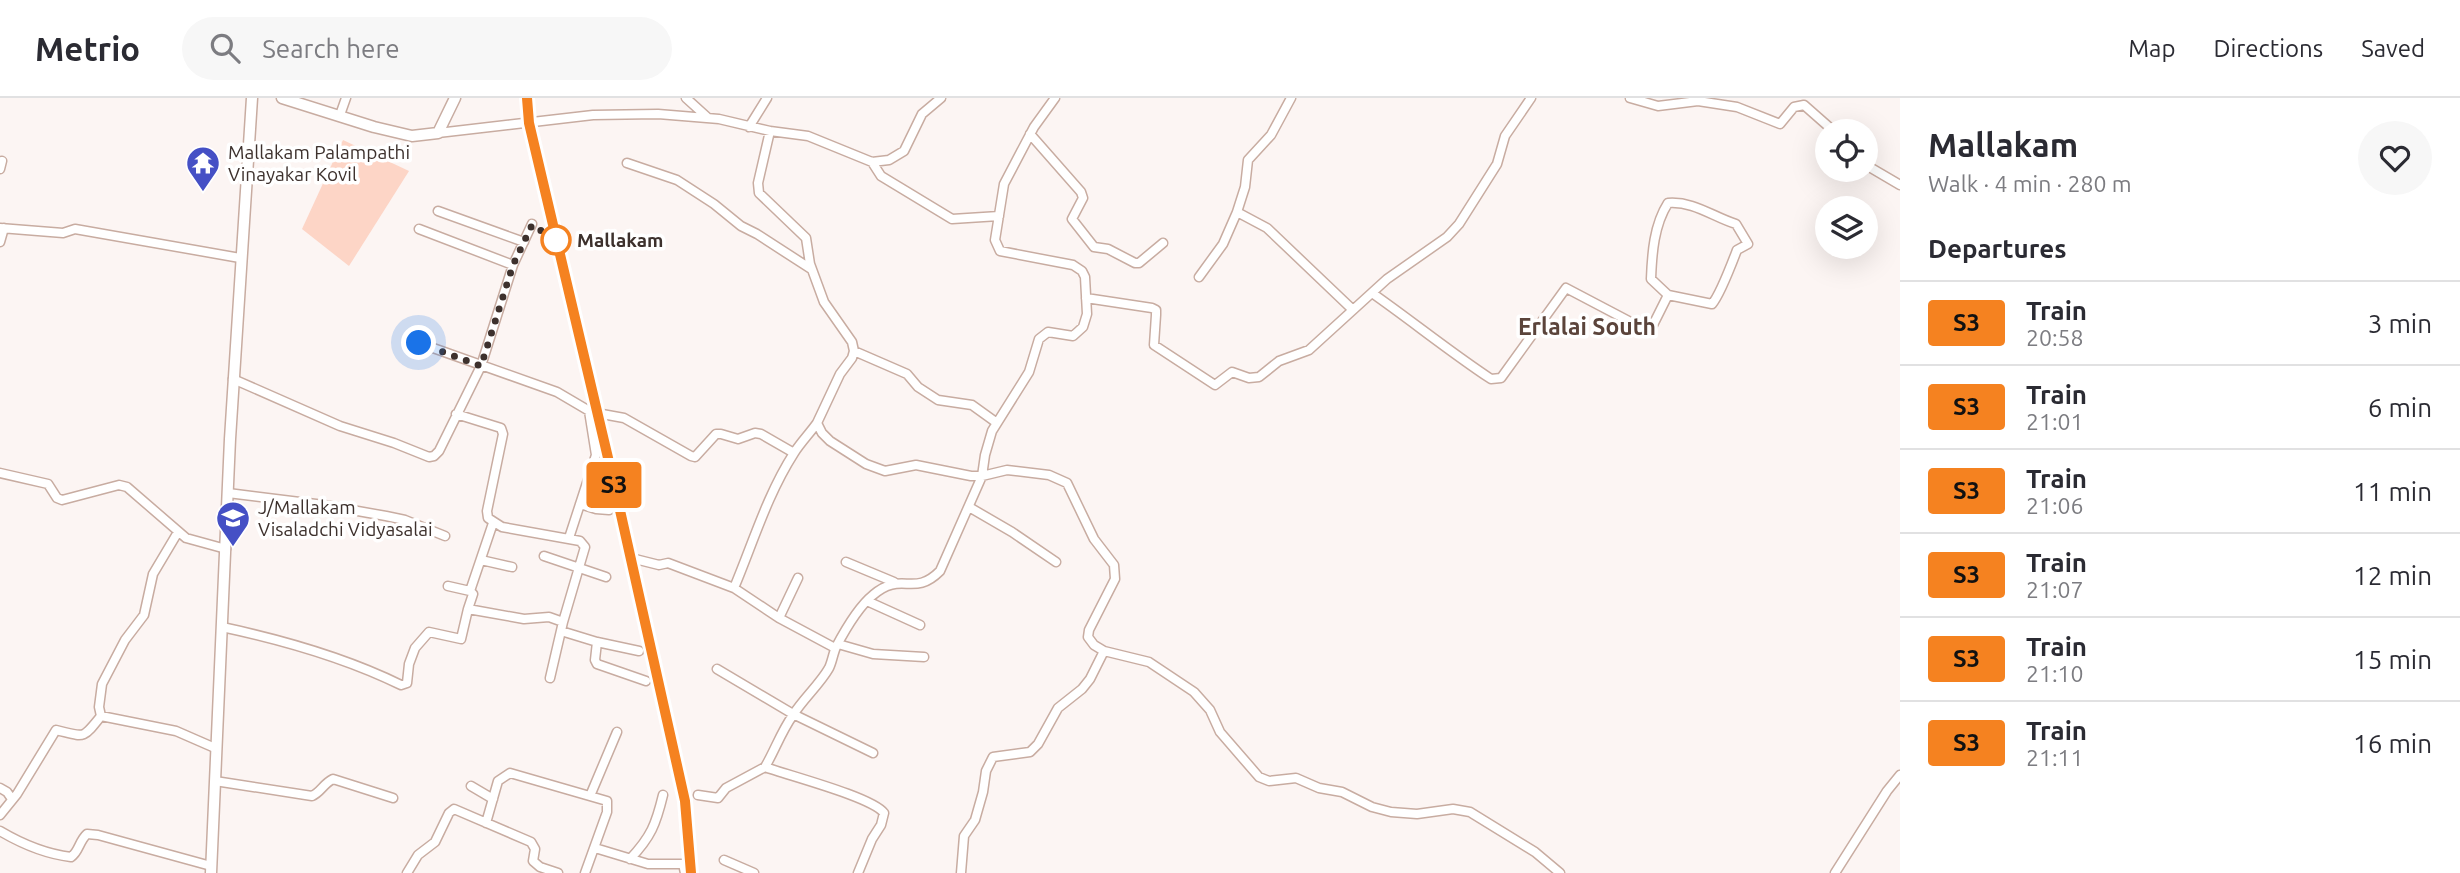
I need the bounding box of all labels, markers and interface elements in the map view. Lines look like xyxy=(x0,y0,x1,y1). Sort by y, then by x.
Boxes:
search box xyxy=(182,17,672,80)
icon: search xyxy=(206,29,244,67)
text: Metrio xyxy=(35,30,140,67)
text: Search here xyxy=(262,34,400,63)
text: Map xyxy=(2128,35,2175,62)
text: Directions xyxy=(2213,35,2323,62)
text: Saved xyxy=(2361,35,2425,62)
map controls xyxy=(1815,119,1878,259)
button: locate xyxy=(1815,119,1878,182)
button: heart xyxy=(2358,121,2432,195)
text: Mallakam xyxy=(1928,126,2078,163)
place label: Mallakam Palampathi Vinayakar Kovil xyxy=(228,141,410,185)
temple icon: Mallakam Palampathi Vinayakar Kovil xyxy=(184,144,222,193)
text: Walk · 4 min · 280 m xyxy=(1928,171,2132,196)
button: layers xyxy=(1815,196,1878,259)
marker: Mallakam xyxy=(541,225,571,255)
place label: Mallakam xyxy=(577,229,664,251)
text: Departures xyxy=(1928,234,2066,263)
text: Train xyxy=(2026,296,2087,325)
text: S3 xyxy=(1953,309,1980,336)
text: 3 min xyxy=(2368,309,2432,338)
district label: Erlalai South xyxy=(1518,314,1656,339)
your location xyxy=(401,325,436,360)
text: 20:58 xyxy=(2026,325,2084,350)
text: Train xyxy=(2026,380,2087,409)
text: S3 xyxy=(1953,393,1980,420)
text: 6 min xyxy=(2368,393,2432,422)
text: 21:01 xyxy=(2026,409,2084,434)
line badge: S3 xyxy=(582,462,646,508)
text: Train xyxy=(2026,464,2087,493)
text: S3 xyxy=(600,471,628,498)
text: S3 xyxy=(1953,477,1980,504)
text: 11 min xyxy=(2353,477,2432,506)
text: 21:06 xyxy=(2026,493,2084,518)
place label: J/Mallakam Visaladchi Vidyasalai xyxy=(258,496,433,540)
school or university icon: J/Mallakam Visaladchi Vidyasalai xyxy=(214,499,252,548)
text: Train xyxy=(2026,548,2087,577)
text: S3 xyxy=(1953,561,1980,588)
text: 12 min xyxy=(2353,561,2432,590)
text: 21:07 xyxy=(2026,577,2084,602)
text: Train xyxy=(2026,632,2087,661)
text: S3 xyxy=(1953,645,1980,672)
text: 15 min xyxy=(2353,645,2432,674)
text: 21:10 xyxy=(2026,661,2084,686)
text: Train xyxy=(2026,716,2087,745)
text: S3 xyxy=(1953,729,1980,756)
text: 16 min xyxy=(2353,729,2432,758)
text: 21:11 xyxy=(2026,745,2084,770)

